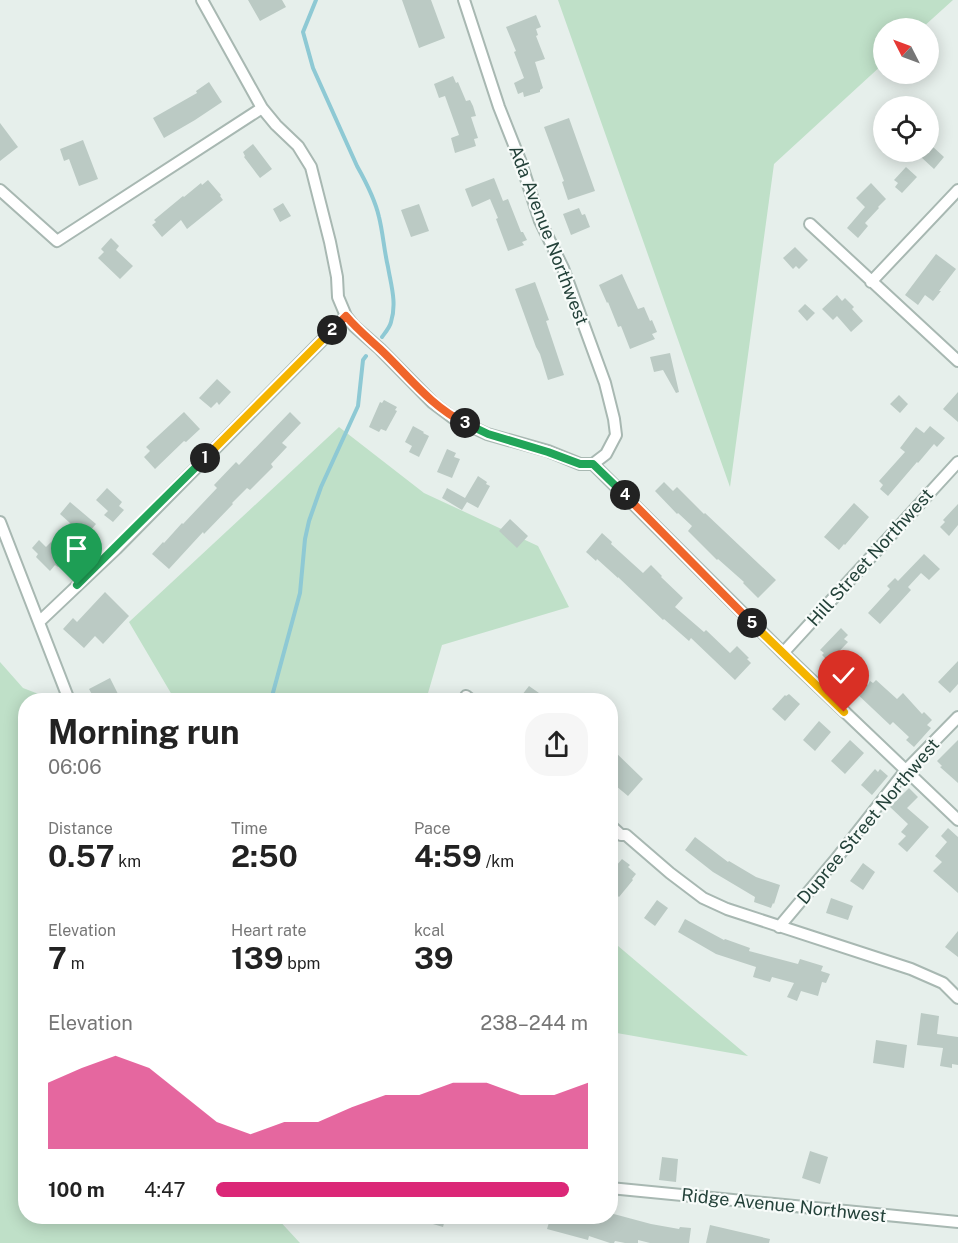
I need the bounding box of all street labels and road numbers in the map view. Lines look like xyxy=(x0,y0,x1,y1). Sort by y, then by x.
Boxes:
street label: Ada Avenue Northwest xyxy=(505,142,593,328)
street label: Hill Street Northwest xyxy=(803,484,937,630)
street label: Dupree Street Northwest xyxy=(793,734,943,908)
street label: Ridge Avenue Northwest xyxy=(680,1184,888,1226)

